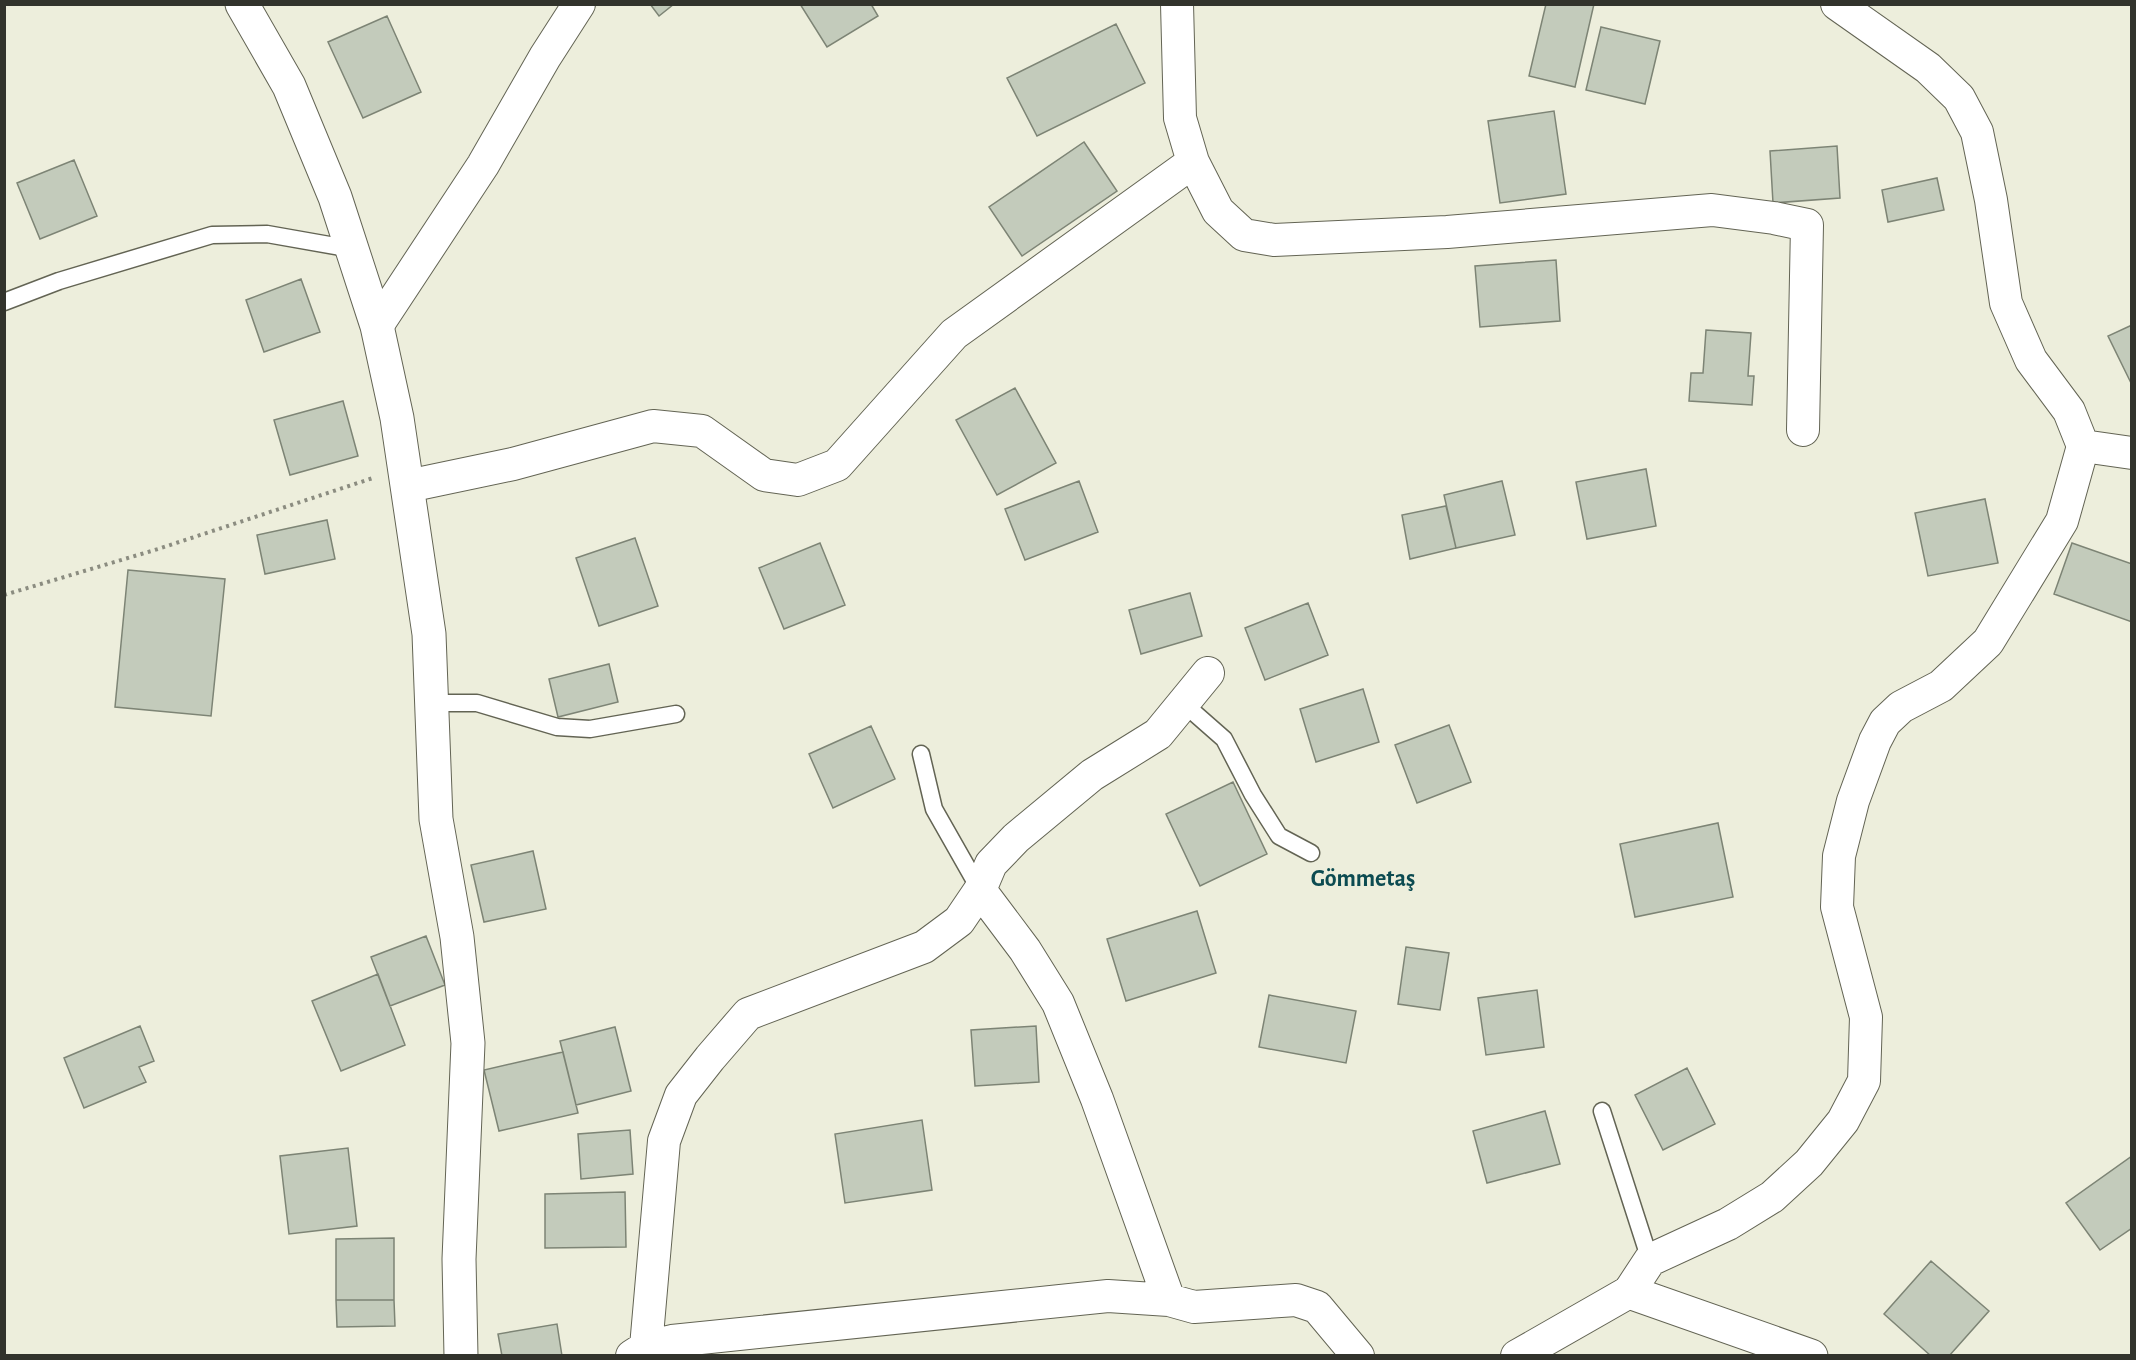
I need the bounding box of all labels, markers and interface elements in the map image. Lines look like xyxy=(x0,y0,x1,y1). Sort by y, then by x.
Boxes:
district label: Gömmetaş xyxy=(1311,867,1415,891)

